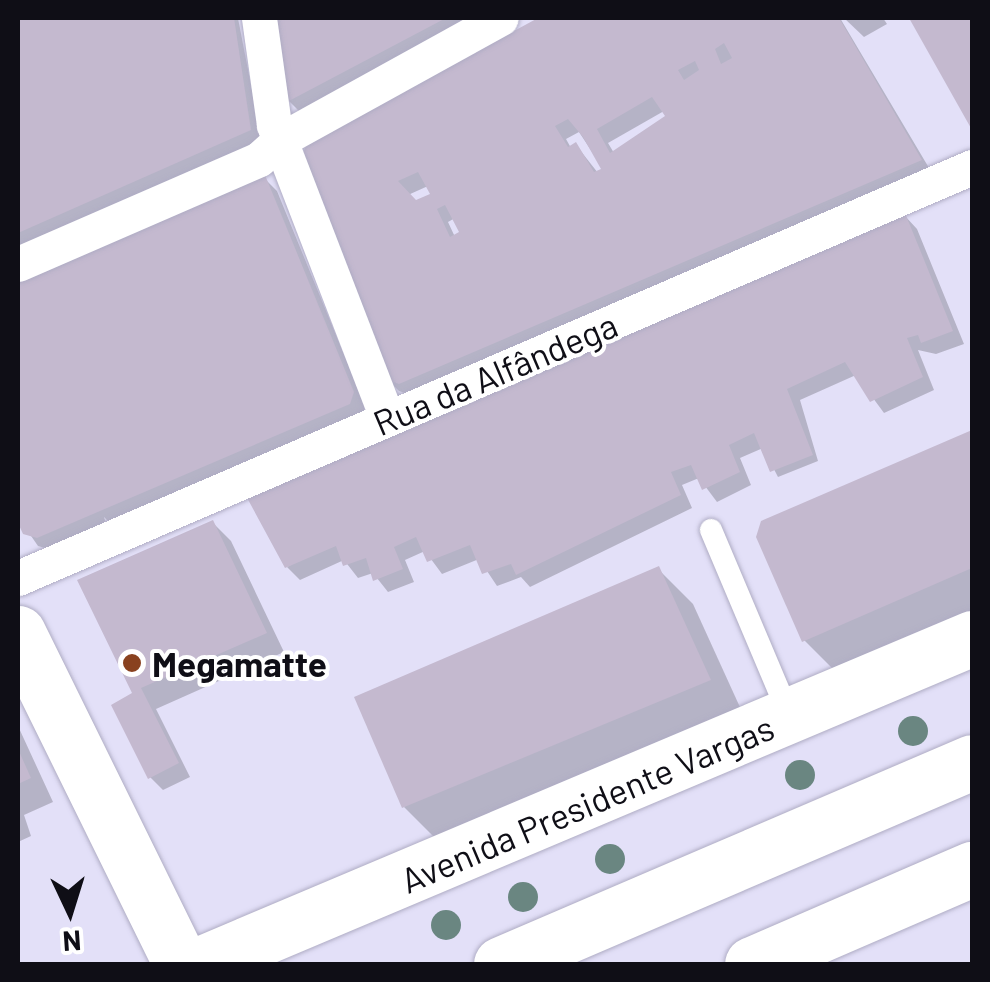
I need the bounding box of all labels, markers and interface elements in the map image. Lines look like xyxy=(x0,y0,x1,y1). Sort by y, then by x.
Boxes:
street label: Rua da Alfândega xyxy=(367,303,623,443)
place label: Megamatte xyxy=(152,642,327,684)
marker: Megamatte xyxy=(121,652,143,674)
street label: Avenida Presidente Vargas xyxy=(394,705,780,901)
north arrow xyxy=(20,862,120,962)
text: N xyxy=(62,924,83,960)

